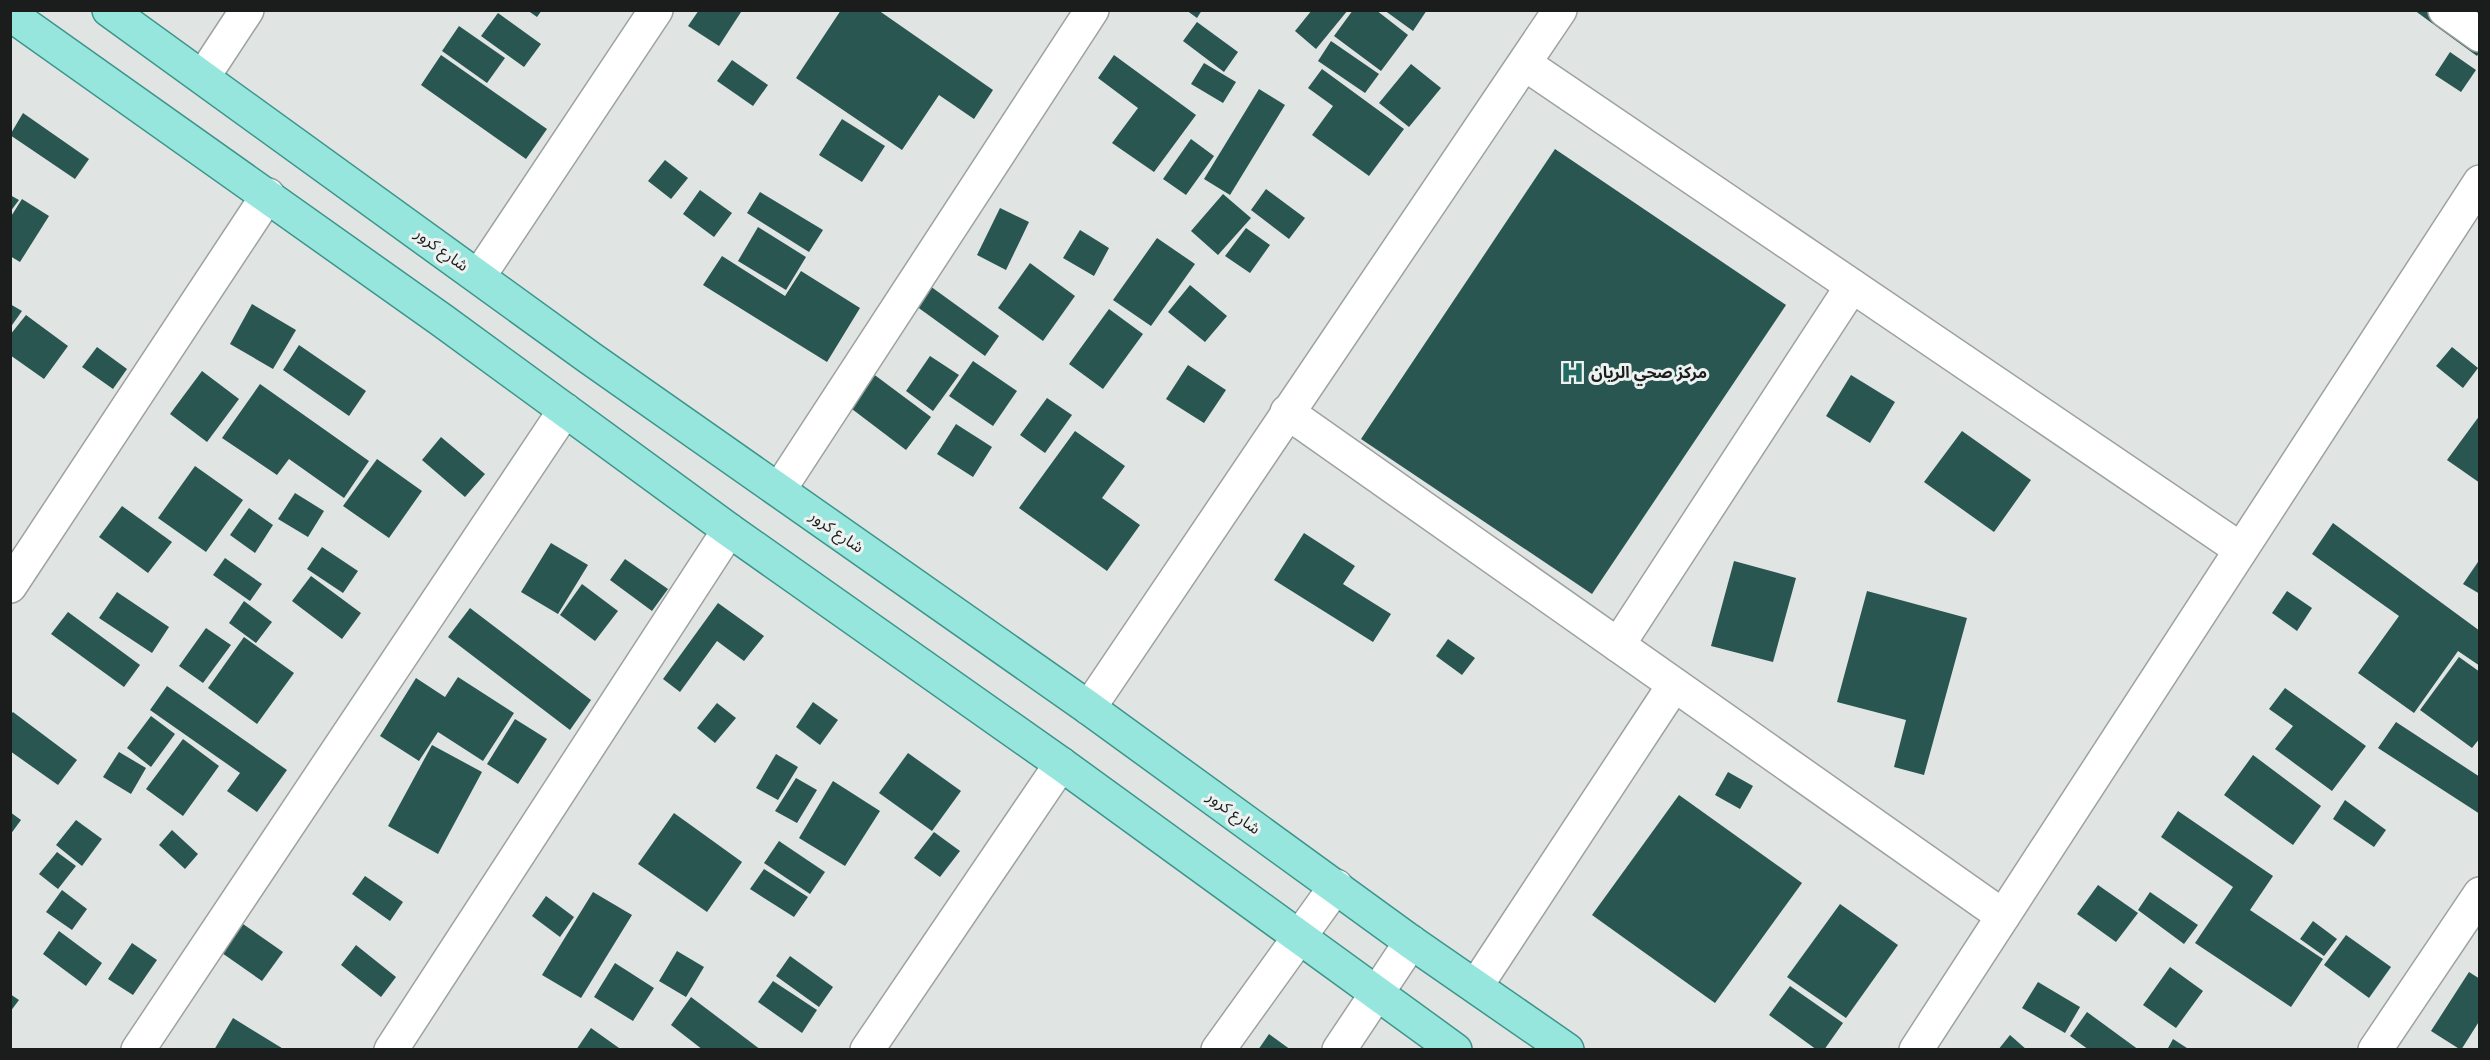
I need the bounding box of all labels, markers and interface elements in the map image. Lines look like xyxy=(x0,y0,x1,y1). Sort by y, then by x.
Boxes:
street label: شارع كرور xyxy=(409,222,473,278)
hospital icon: مركز صحي الريان xyxy=(1560,359,1586,385)
place label: مركز صحي الريان xyxy=(1591,362,1707,386)
street label: شارع كرور xyxy=(804,505,868,559)
street label: شارع كرور xyxy=(1201,785,1265,841)

